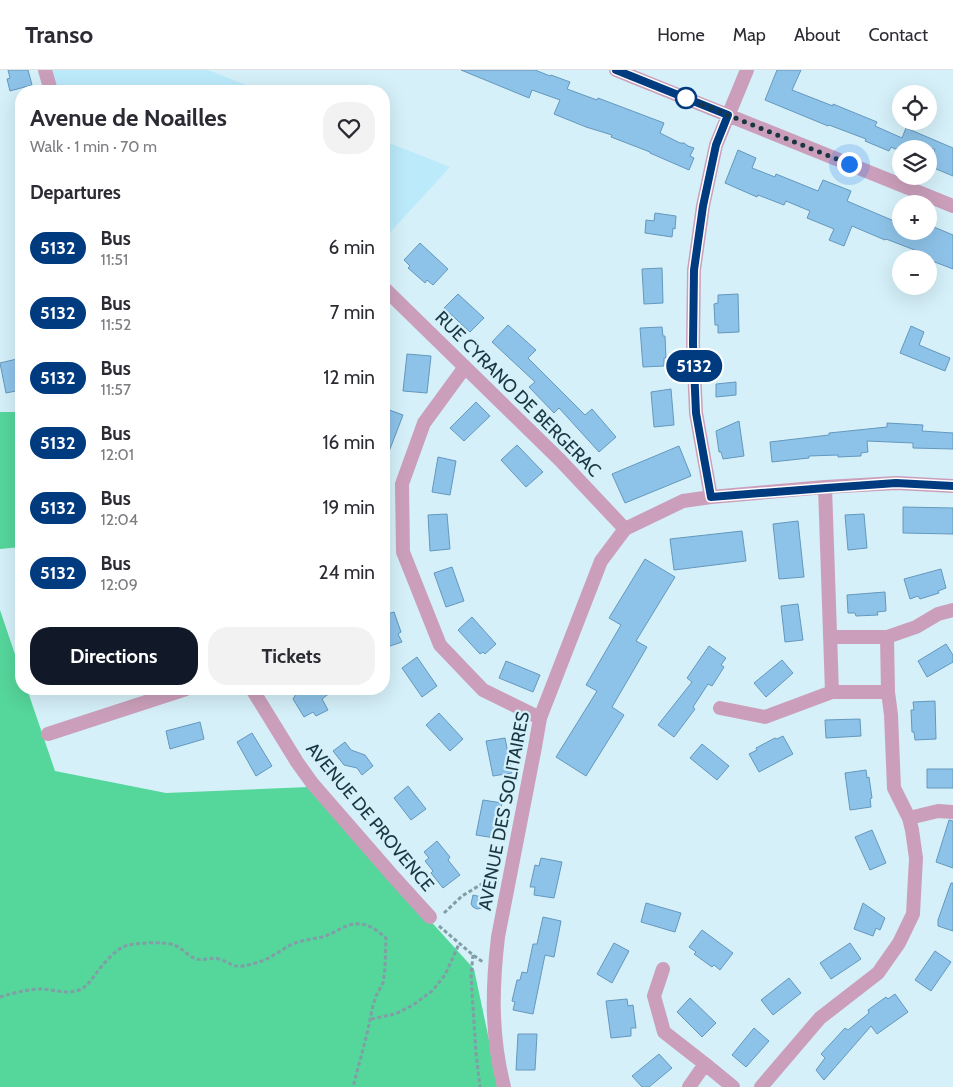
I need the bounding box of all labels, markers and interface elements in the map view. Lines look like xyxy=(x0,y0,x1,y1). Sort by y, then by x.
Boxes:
text: Transo xyxy=(25,20,93,49)
text: Home xyxy=(657,24,705,46)
text: Map xyxy=(733,24,766,46)
text: About xyxy=(794,24,840,46)
text: Contact xyxy=(868,24,928,46)
map controls xyxy=(892,85,937,295)
button: locate xyxy=(892,85,937,130)
unlabelled marker xyxy=(675,87,697,109)
button: heart xyxy=(323,102,375,154)
text: Avenue de Noailles xyxy=(30,103,227,132)
text: Walk · 1 min · 70 m xyxy=(30,137,157,156)
button: layers xyxy=(892,140,937,185)
your location xyxy=(837,152,862,177)
text: Departures xyxy=(30,181,121,204)
button: + xyxy=(892,195,937,240)
text: Bus xyxy=(101,227,131,250)
text: 6 min xyxy=(329,236,375,259)
text: 5132 xyxy=(40,237,76,259)
text: 11:51 xyxy=(101,250,128,269)
button: − xyxy=(892,250,937,295)
text: Bus xyxy=(101,292,131,315)
text: 7 min xyxy=(330,301,375,324)
text: 5132 xyxy=(40,302,76,324)
street label: RUE CYRANO DE BERGERAC xyxy=(431,307,605,481)
text: 11:52 xyxy=(101,315,131,334)
line badge: 5132 xyxy=(659,350,729,382)
text: 5132 xyxy=(676,355,712,377)
text: Bus xyxy=(101,357,131,380)
text: 12 min xyxy=(323,366,375,389)
text: 5132 xyxy=(40,367,76,389)
text: 11:57 xyxy=(101,380,131,399)
text: Bus xyxy=(101,422,131,445)
text: 16 min xyxy=(322,431,375,454)
text: 5132 xyxy=(40,432,76,454)
text: 12:01 xyxy=(101,445,134,464)
text: Bus xyxy=(101,487,131,510)
text: 19 min xyxy=(322,496,375,519)
text: 5132 xyxy=(40,497,76,519)
text: 12:04 xyxy=(101,510,138,529)
text: Bus xyxy=(101,552,131,575)
text: 24 min xyxy=(318,561,375,584)
text: 5132 xyxy=(40,562,76,584)
text: 12:09 xyxy=(101,575,138,594)
button: Directions xyxy=(30,627,198,685)
button: Tickets xyxy=(208,627,375,685)
street label: AVENUE DES SOLITAIRES xyxy=(474,710,534,912)
street label: AVENUE DE PROVENCE xyxy=(301,738,439,896)

